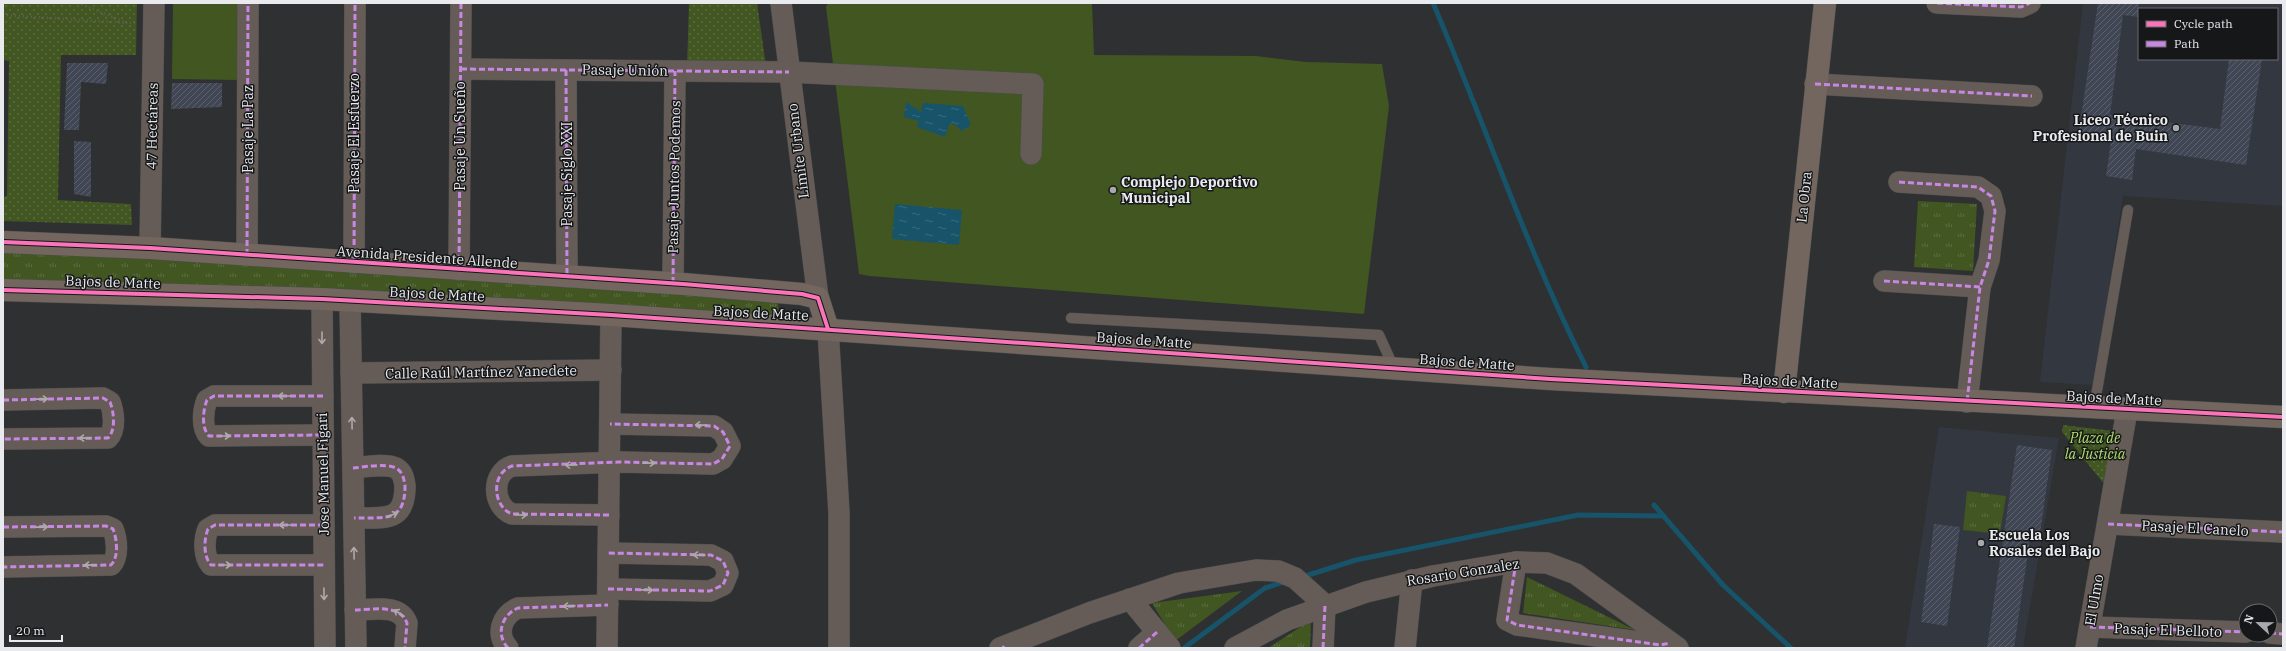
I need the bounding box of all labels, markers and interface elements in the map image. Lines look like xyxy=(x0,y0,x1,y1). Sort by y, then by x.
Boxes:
legend xyxy=(2138,8,2278,60)
text: Cycle path xyxy=(2174,16,2233,31)
text: Path xyxy=(2174,36,2200,51)
street label: Pasaje Unión xyxy=(582,60,668,80)
street label: Pasaje El Esfuerzo xyxy=(345,73,363,193)
street label: Pasaje Un Sueño xyxy=(451,81,469,191)
street label: 47 Hectáreas xyxy=(142,82,162,170)
street label: Pasaje La Paz xyxy=(239,85,257,173)
street label: Pasaje Juntos Podemos xyxy=(664,100,684,254)
street label: Límite Urbano xyxy=(783,102,813,200)
place label: Liceo Técnico Profesional de Buin xyxy=(2033,111,2168,145)
street label: Pasaje Siglo XXI xyxy=(558,121,576,226)
marker: Liceo Técnico Profesional de Buin xyxy=(2171,123,2181,133)
street label: La Obra xyxy=(1792,170,1816,224)
place label: Complejo Deportivo Municipal xyxy=(1121,173,1258,207)
marker: Complejo Deportivo Municipal xyxy=(1108,185,1118,195)
street label: Avenida Presidente Allende xyxy=(336,242,518,272)
street label: Bajos de Matte xyxy=(65,271,161,293)
street label: Bajos de Matte xyxy=(389,283,485,305)
street label: Bajos de Matte xyxy=(713,302,809,324)
street label: Bajos de Matte xyxy=(1096,328,1192,352)
one-way arrow xyxy=(318,331,326,344)
street label: Bajos de Matte xyxy=(1419,350,1515,374)
street label: Calle Raúl Martínez Yanedete xyxy=(385,361,577,383)
street label: Bajos de Matte xyxy=(1742,370,1838,392)
street label: Bajos de Matte xyxy=(2066,387,2162,409)
one-way arrow xyxy=(278,392,291,400)
one-way arrow xyxy=(35,395,48,403)
street label: Jose Manuel Figari xyxy=(313,412,333,536)
one-way arrow xyxy=(348,417,356,430)
one-way arrow xyxy=(695,421,708,429)
park label: Plaza de la Justicia xyxy=(2065,429,2126,463)
one-way arrow xyxy=(217,432,230,439)
one-way arrow xyxy=(79,434,92,442)
one-way arrow xyxy=(642,459,655,467)
one-way arrow xyxy=(565,461,578,468)
one-way arrow xyxy=(386,510,398,518)
one-way arrow xyxy=(514,511,527,518)
street label: Pasaje El Canelo xyxy=(2141,516,2249,540)
one-way arrow xyxy=(279,521,292,529)
one-way arrow xyxy=(35,523,48,531)
place label: Escuela Los Rosales del Bajo xyxy=(1989,526,2100,560)
marker: Escuela Los Rosales del Bajo xyxy=(1976,538,1986,548)
one-way arrow xyxy=(350,547,358,560)
one-way arrow xyxy=(693,551,706,559)
street label: Rosario Gonzalez xyxy=(1405,554,1521,590)
one-way arrow xyxy=(84,561,97,569)
one-way arrow xyxy=(218,561,231,569)
street label: El Ulmo xyxy=(2081,573,2107,627)
one-way arrow xyxy=(640,586,653,594)
one-way arrow xyxy=(321,587,328,600)
one-way arrow xyxy=(563,602,576,610)
north arrow xyxy=(2238,603,2278,643)
one-way arrow xyxy=(393,609,404,618)
text: N xyxy=(2241,612,2257,626)
scale bar xyxy=(10,617,62,643)
street label: Pasaje El Belloto xyxy=(2114,619,2222,641)
text: 20 m xyxy=(16,623,45,638)

